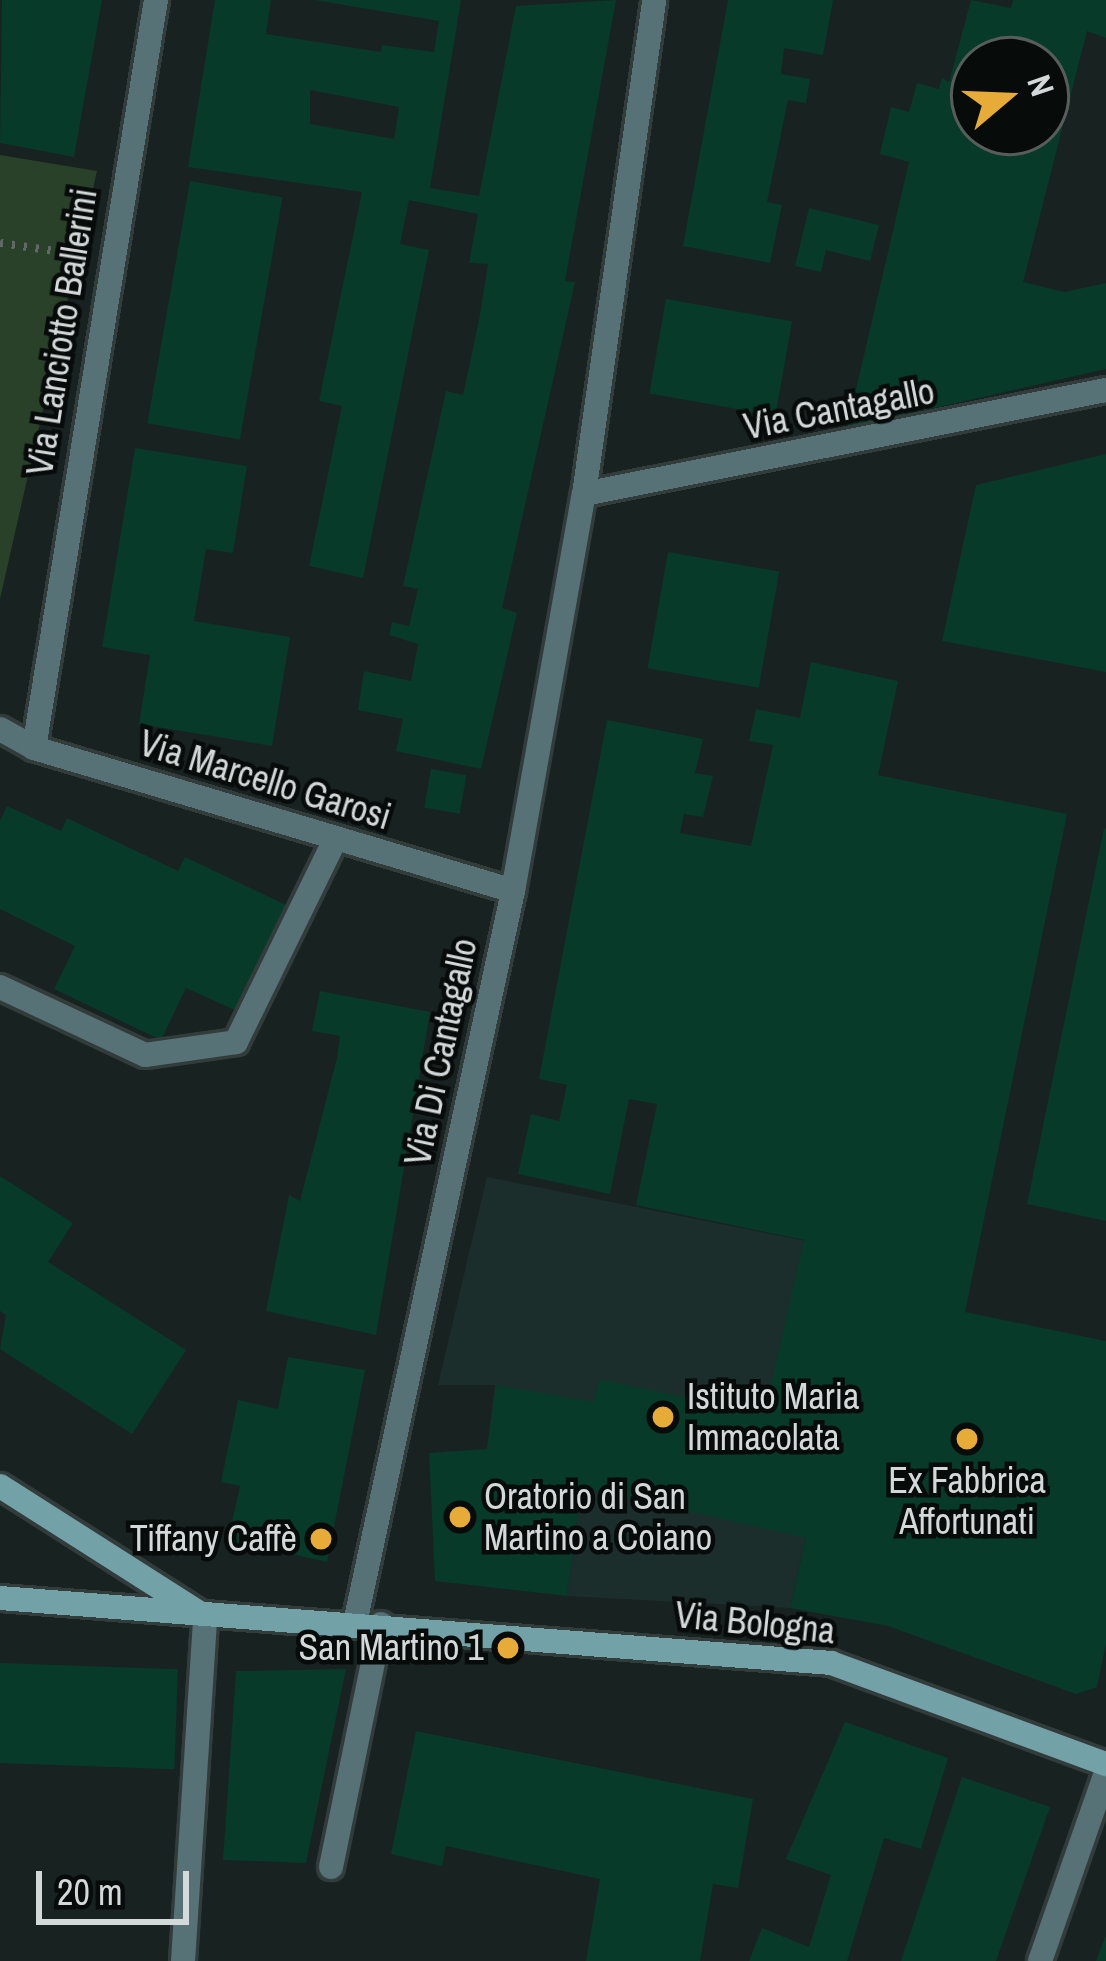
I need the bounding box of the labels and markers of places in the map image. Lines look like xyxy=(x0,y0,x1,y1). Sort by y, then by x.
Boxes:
place label: Istituto Maria Immacolata xyxy=(687,1374,859,1459)
marker: Istituto Maria Immacolata xyxy=(650,1404,676,1430)
marker: Ex Fabbrica Affortunati xyxy=(954,1426,980,1452)
place label: Ex Fabbrica Affortunati xyxy=(888,1458,1046,1543)
place label: Oratorio di San Martino a Coiano xyxy=(484,1474,712,1559)
marker: Oratorio di San Martino a Coiano xyxy=(447,1504,473,1530)
place label: Tiffany Caffè xyxy=(130,1517,297,1561)
marker: Tiffany Caffè xyxy=(308,1526,334,1552)
place label: San Martino 1 xyxy=(299,1626,484,1670)
marker: San Martino 1 xyxy=(495,1635,521,1661)

